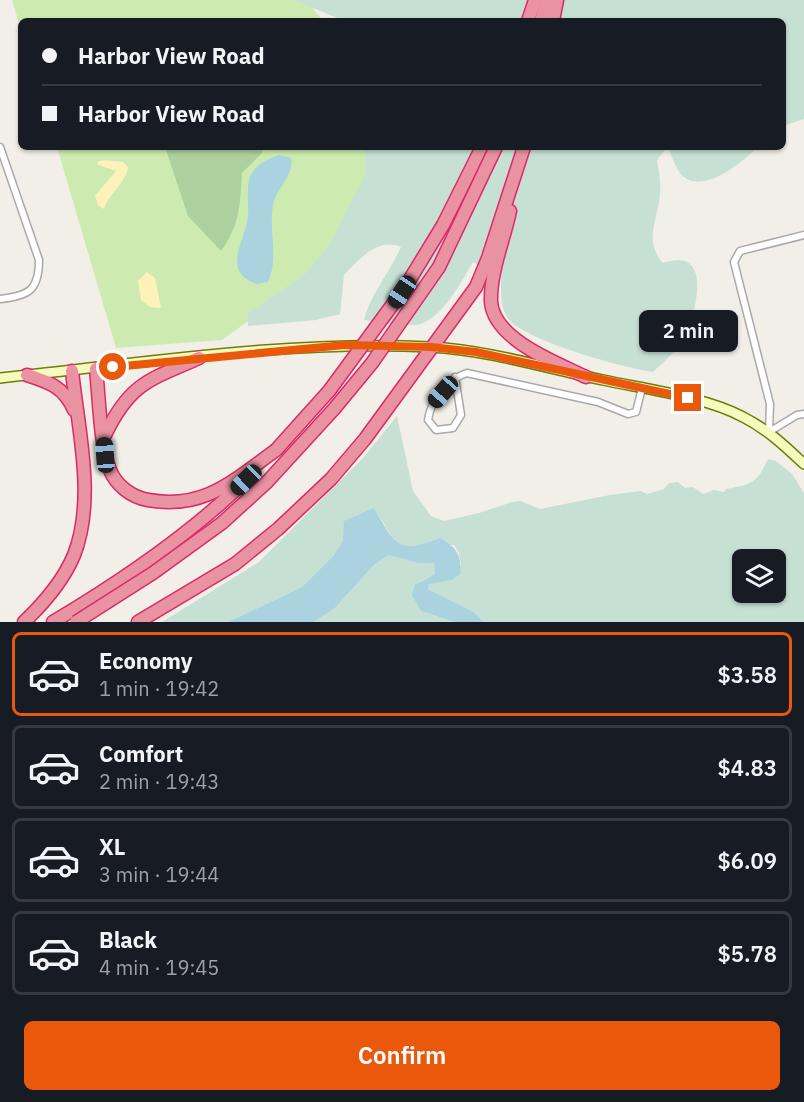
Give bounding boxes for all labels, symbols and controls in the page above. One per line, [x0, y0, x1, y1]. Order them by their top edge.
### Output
text: Harbor View Road [78, 41, 265, 70]
text: Harbor View Road [78, 99, 265, 128]
car [384, 272, 420, 312]
callout: 2 min [638, 311, 738, 353]
text: 2 min [663, 317, 714, 344]
route start [99, 353, 126, 380]
car [424, 373, 462, 411]
route end [674, 384, 701, 411]
car [95, 436, 115, 474]
car [227, 461, 265, 499]
map controls [732, 549, 786, 603]
button: layers [732, 549, 786, 603]
text: Economy [99, 646, 193, 675]
icon: car [27, 647, 81, 701]
text: $3.58 [718, 660, 777, 689]
text: 1 min · 19:42 [99, 675, 219, 702]
text: Comfort [99, 739, 183, 768]
icon: car [27, 740, 81, 794]
text: $4.83 [718, 753, 777, 782]
text: 2 min · 19:43 [99, 768, 219, 795]
text: XL [99, 832, 125, 861]
icon: car [27, 833, 81, 887]
text: $6.09 [718, 846, 777, 875]
text: 3 min · 19:44 [99, 861, 219, 888]
text: Black [99, 925, 157, 954]
icon: car [27, 926, 81, 980]
text: $5.78 [718, 939, 777, 968]
text: 4 min · 19:45 [99, 954, 219, 981]
button: Confirm [24, 1021, 780, 1090]

